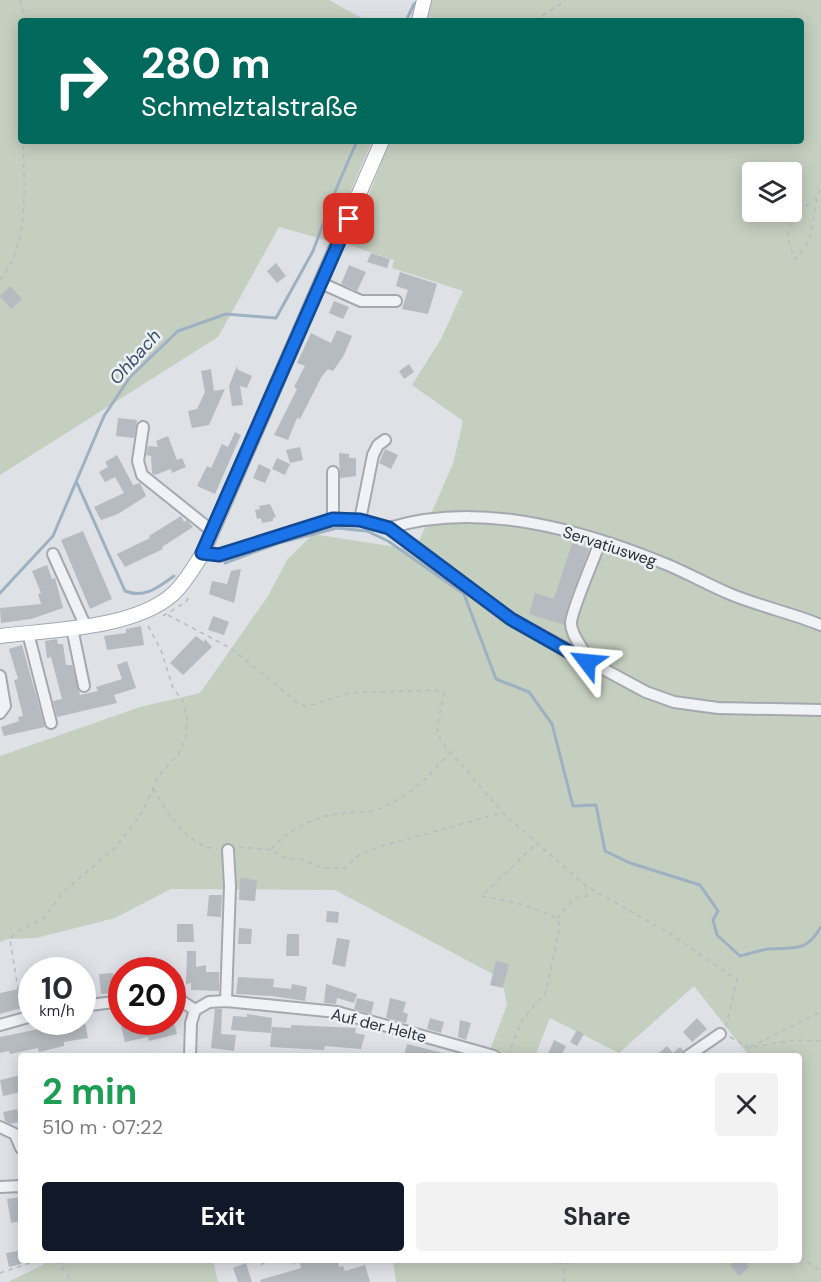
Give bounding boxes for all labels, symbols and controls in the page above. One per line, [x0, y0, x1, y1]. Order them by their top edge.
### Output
text: 280 m [141, 36, 271, 91]
icon: right [42, 42, 120, 120]
text: Schmelztalstraße [141, 89, 358, 124]
map controls [742, 162, 802, 222]
button: layers [742, 162, 802, 222]
pin [323, 193, 374, 244]
icon: arrive [332, 202, 365, 235]
water label: Ohbach [104, 324, 166, 390]
street label: Servatiusweg [560, 521, 660, 572]
position arrow [555, 630, 619, 694]
speed limit sign: 20 [108, 957, 186, 1035]
text: 10 [41, 969, 73, 1008]
text: km/h [39, 1001, 75, 1021]
street label: Auf der Helte [329, 1004, 429, 1047]
text: 2 min [42, 1068, 137, 1115]
button: close [715, 1073, 778, 1136]
text: 510 m · 07:22 [42, 1114, 163, 1140]
button: Exit [42, 1182, 404, 1251]
button: Share [416, 1182, 778, 1251]

